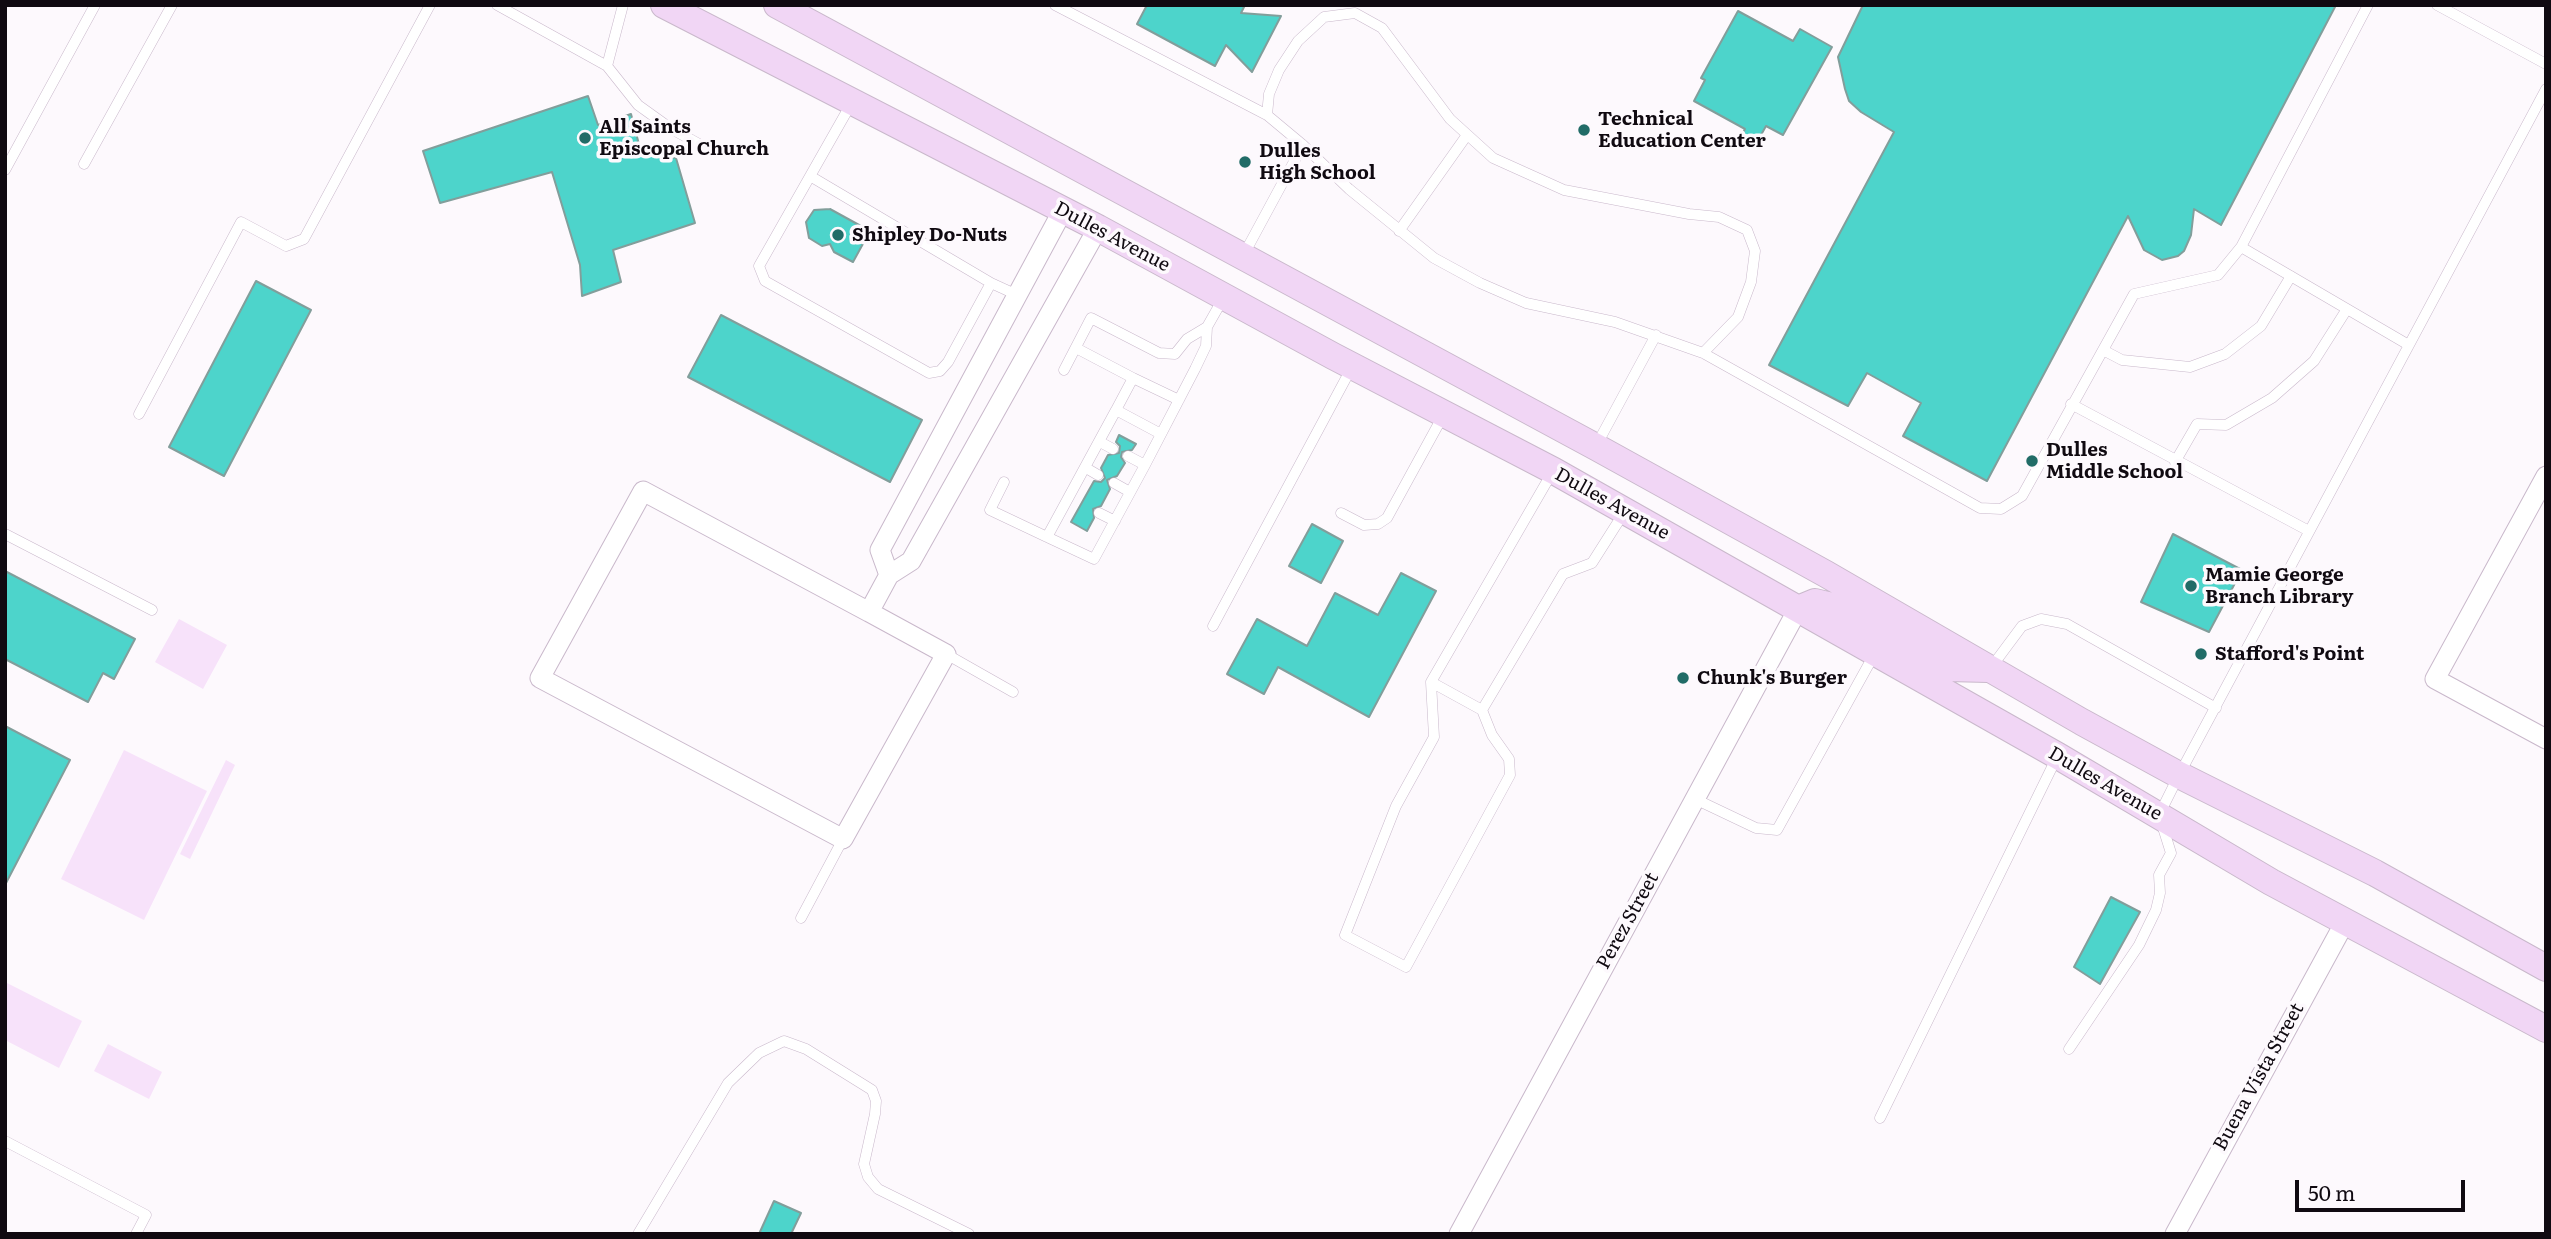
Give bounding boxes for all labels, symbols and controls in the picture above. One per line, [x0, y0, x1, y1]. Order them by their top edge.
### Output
place label: Technical Education Center [1598, 108, 1766, 152]
place label: All Saints Episcopal Church [599, 116, 769, 160]
marker: Technical Education Center [1576, 122, 1592, 138]
marker: All Saints Episcopal Church [577, 130, 593, 146]
place label: Dulles High School [1259, 140, 1376, 184]
marker: Dulles High School [1237, 154, 1253, 170]
street label: Dulles Avenue [1050, 197, 1174, 277]
place label: Shipley Do-Nuts [852, 224, 1007, 246]
marker: Shipley Do-Nuts [830, 227, 846, 243]
place label: Dulles Middle School [2046, 439, 2183, 483]
marker: Dulles Middle School [2024, 453, 2040, 469]
street label: Dulles Avenue [1551, 463, 1673, 545]
place label: Mamie George Branch Library [2205, 564, 2353, 608]
marker: Mamie George Branch Library [2183, 578, 2199, 594]
place label: Stafford's Point [2215, 643, 2364, 665]
marker: Stafford's Point [2193, 646, 2209, 662]
place label: Chunk's Burger [1697, 667, 1847, 689]
marker: Chunk's Burger [1675, 670, 1691, 686]
street label: Dulles Avenue [2044, 742, 2166, 826]
street label: Perez Street [1592, 869, 1664, 973]
street label: Buena Vista Street [2209, 999, 2309, 1155]
scale bar [2299, 1166, 2469, 1210]
text: 50 m [2308, 1176, 2355, 1207]

